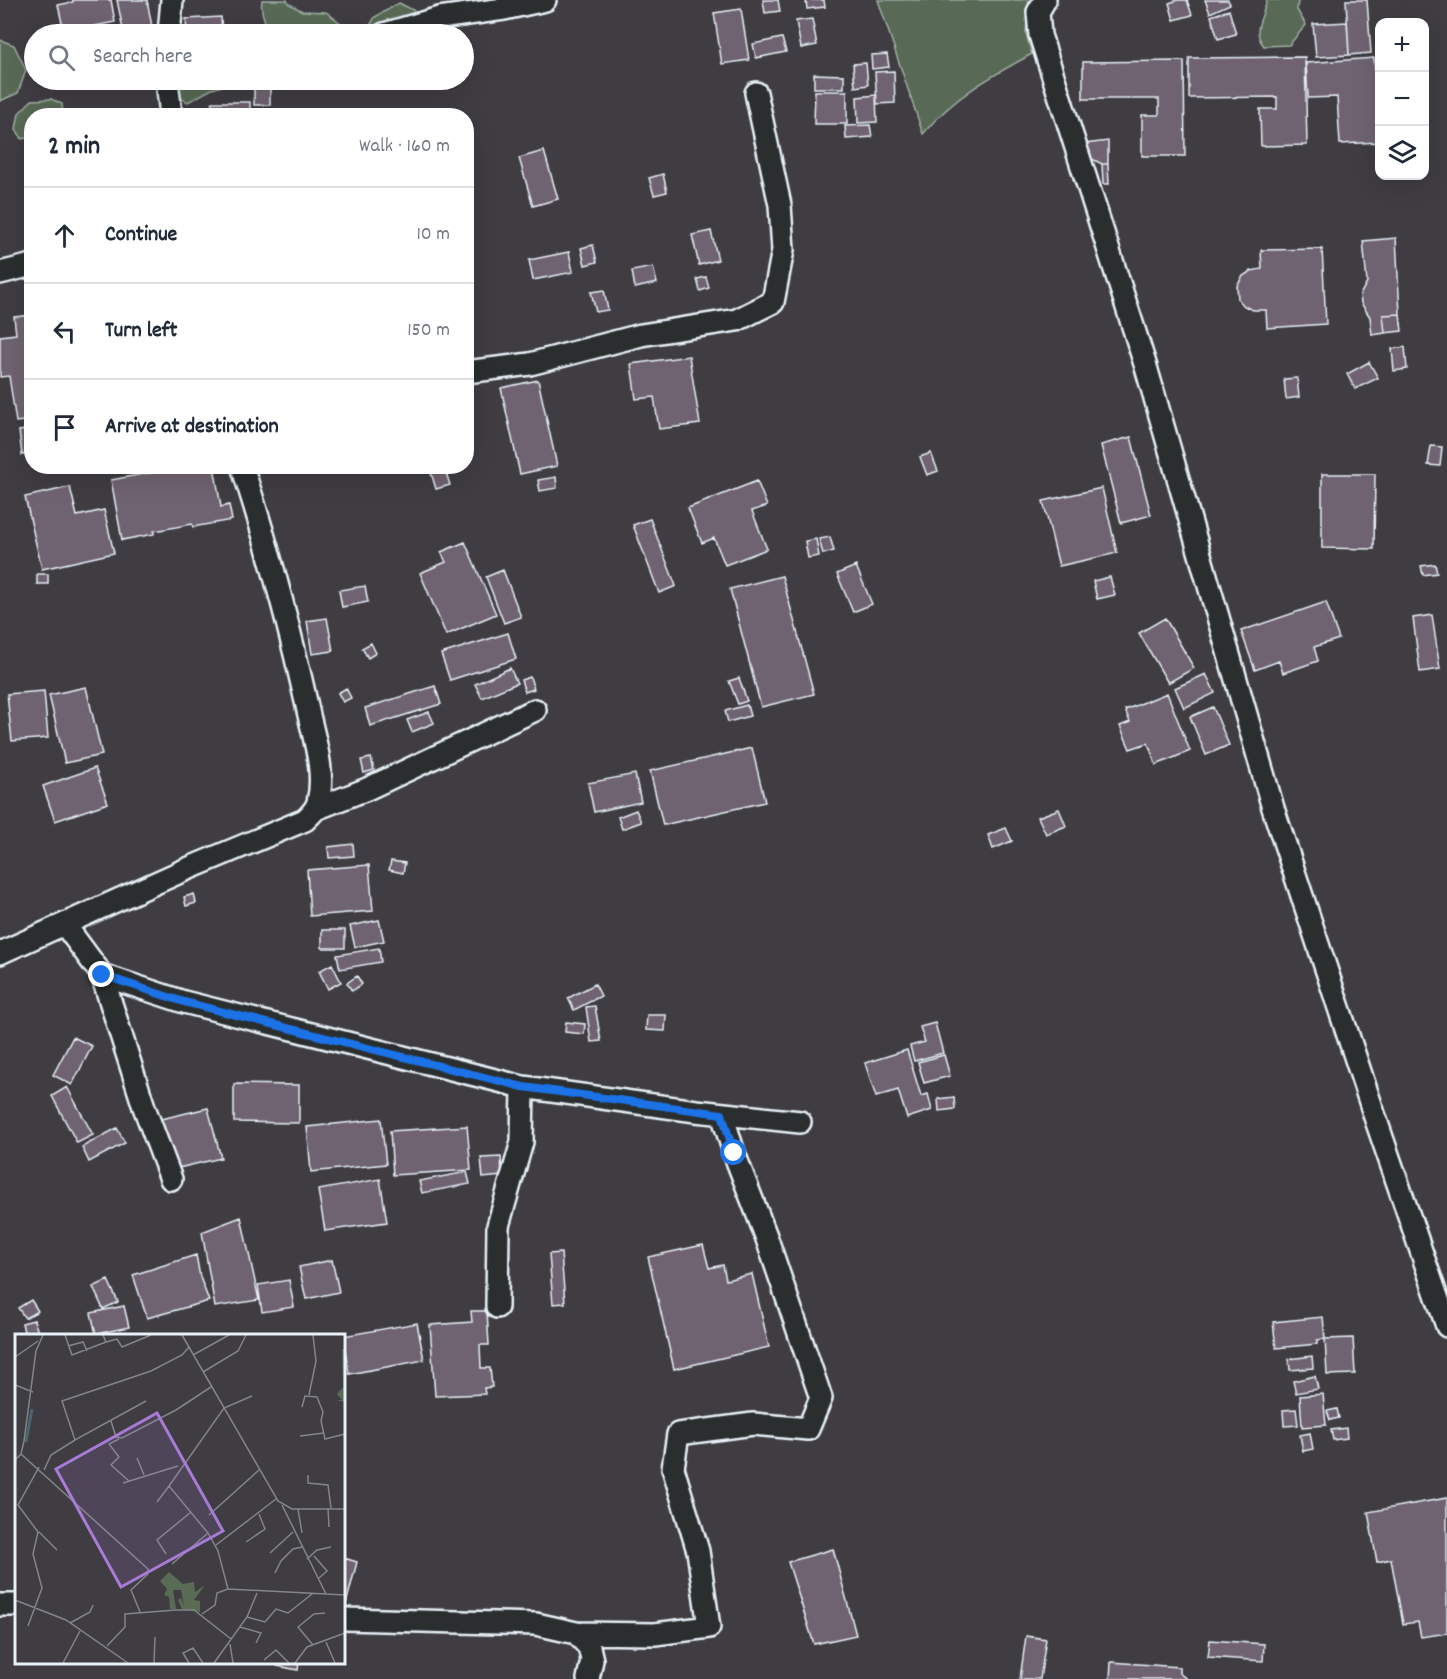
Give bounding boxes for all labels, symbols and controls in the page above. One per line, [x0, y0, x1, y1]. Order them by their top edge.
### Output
map controls [1375, 18, 1429, 180]
button: + [1375, 18, 1429, 72]
search box [24, 24, 474, 90]
icon: search [45, 41, 78, 74]
text: Search here [93, 42, 192, 73]
button: − [1375, 72, 1429, 126]
button: layers [1375, 126, 1429, 180]
text: 2 min [48, 129, 100, 166]
text: Walk · 160 m [359, 133, 450, 161]
icon: ahead [48, 219, 81, 252]
text: Continue [105, 220, 177, 251]
text: 10 m [416, 221, 450, 249]
icon: left [48, 315, 81, 348]
text: Turn left [105, 316, 177, 347]
text: 150 m [407, 317, 450, 345]
icon: arrive [48, 411, 81, 444]
text: Arrive at destination [105, 412, 279, 443]
route end [88, 961, 114, 987]
route start [720, 1139, 746, 1165]
inset map [15, 1334, 345, 1664]

